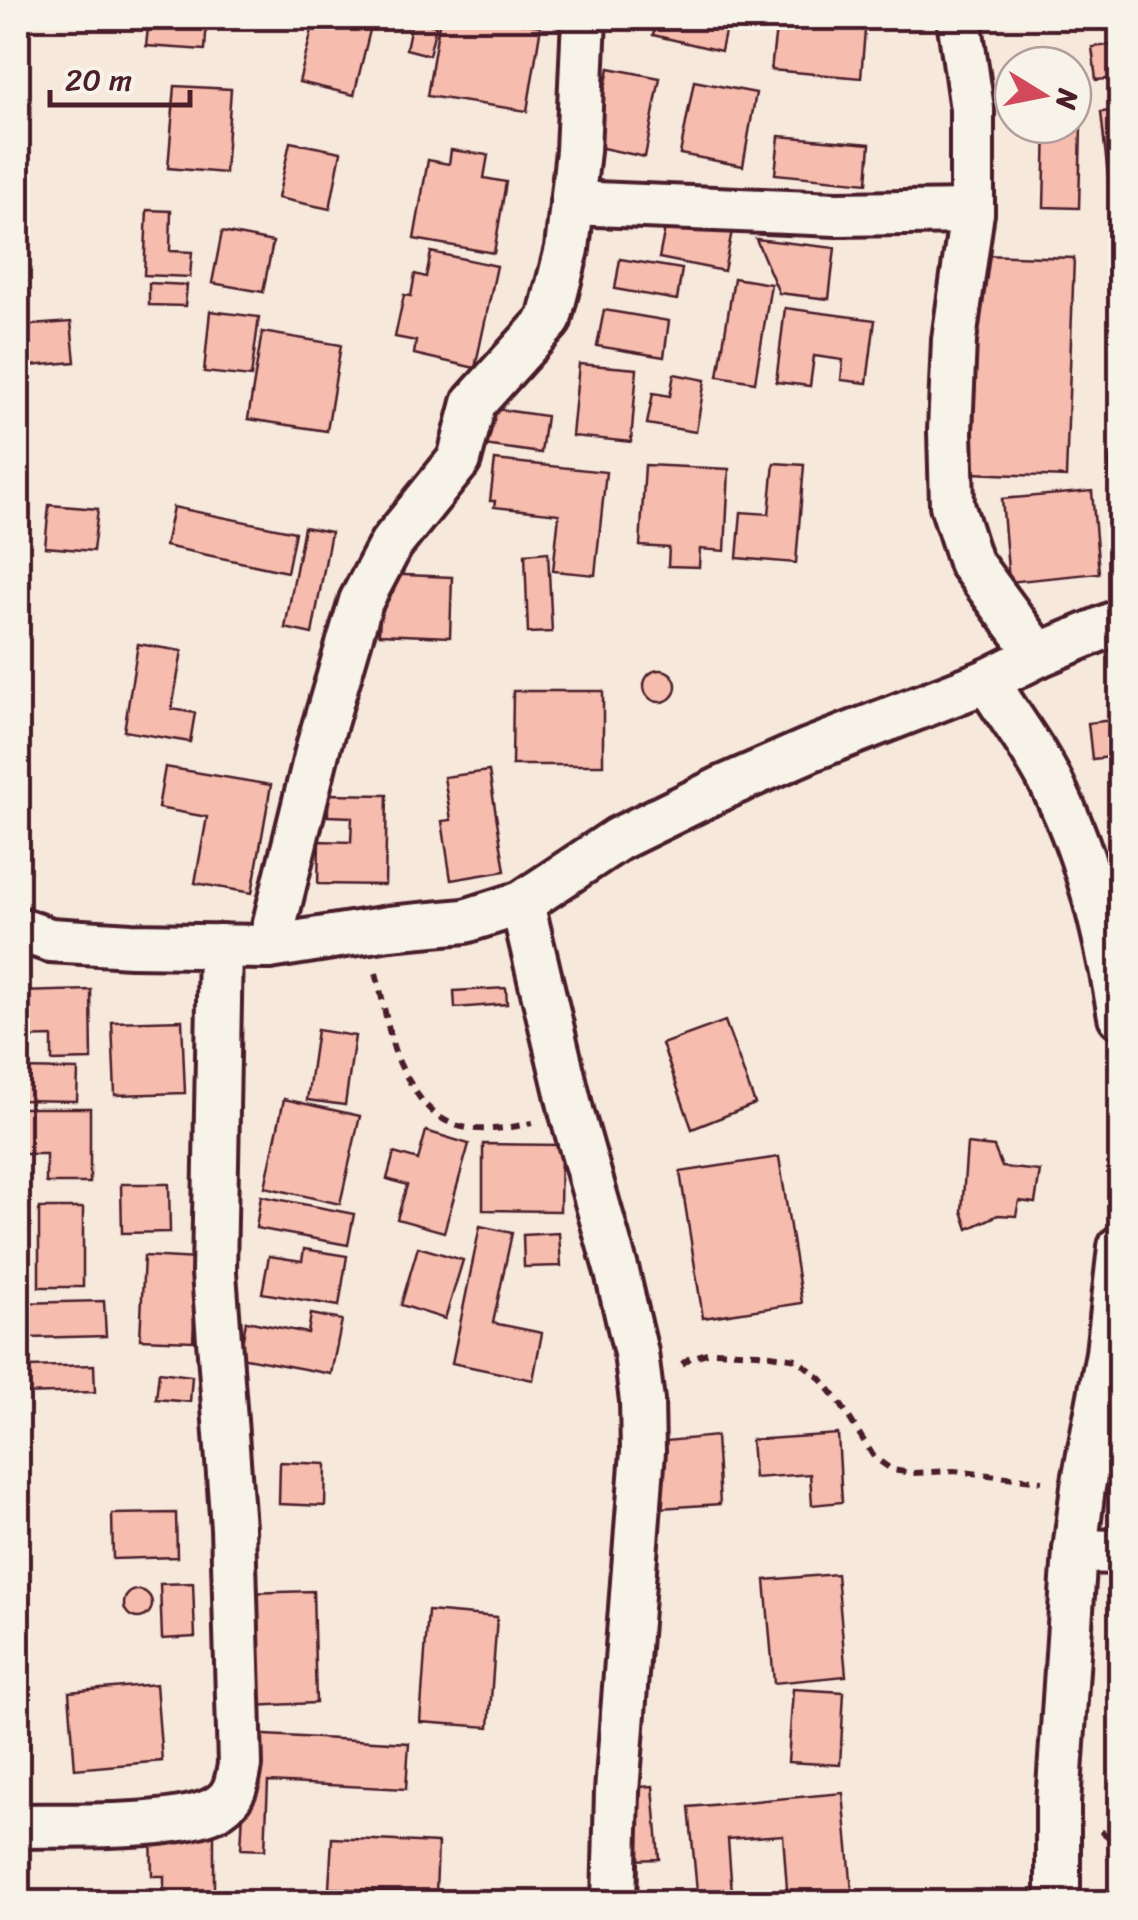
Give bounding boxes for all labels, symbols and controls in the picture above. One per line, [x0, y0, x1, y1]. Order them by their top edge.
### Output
scale bar [50, 45, 190, 107]
north arrow [993, 45, 1093, 145]
text: 20 m [65, 53, 132, 107]
text: N [1041, 84, 1093, 114]

